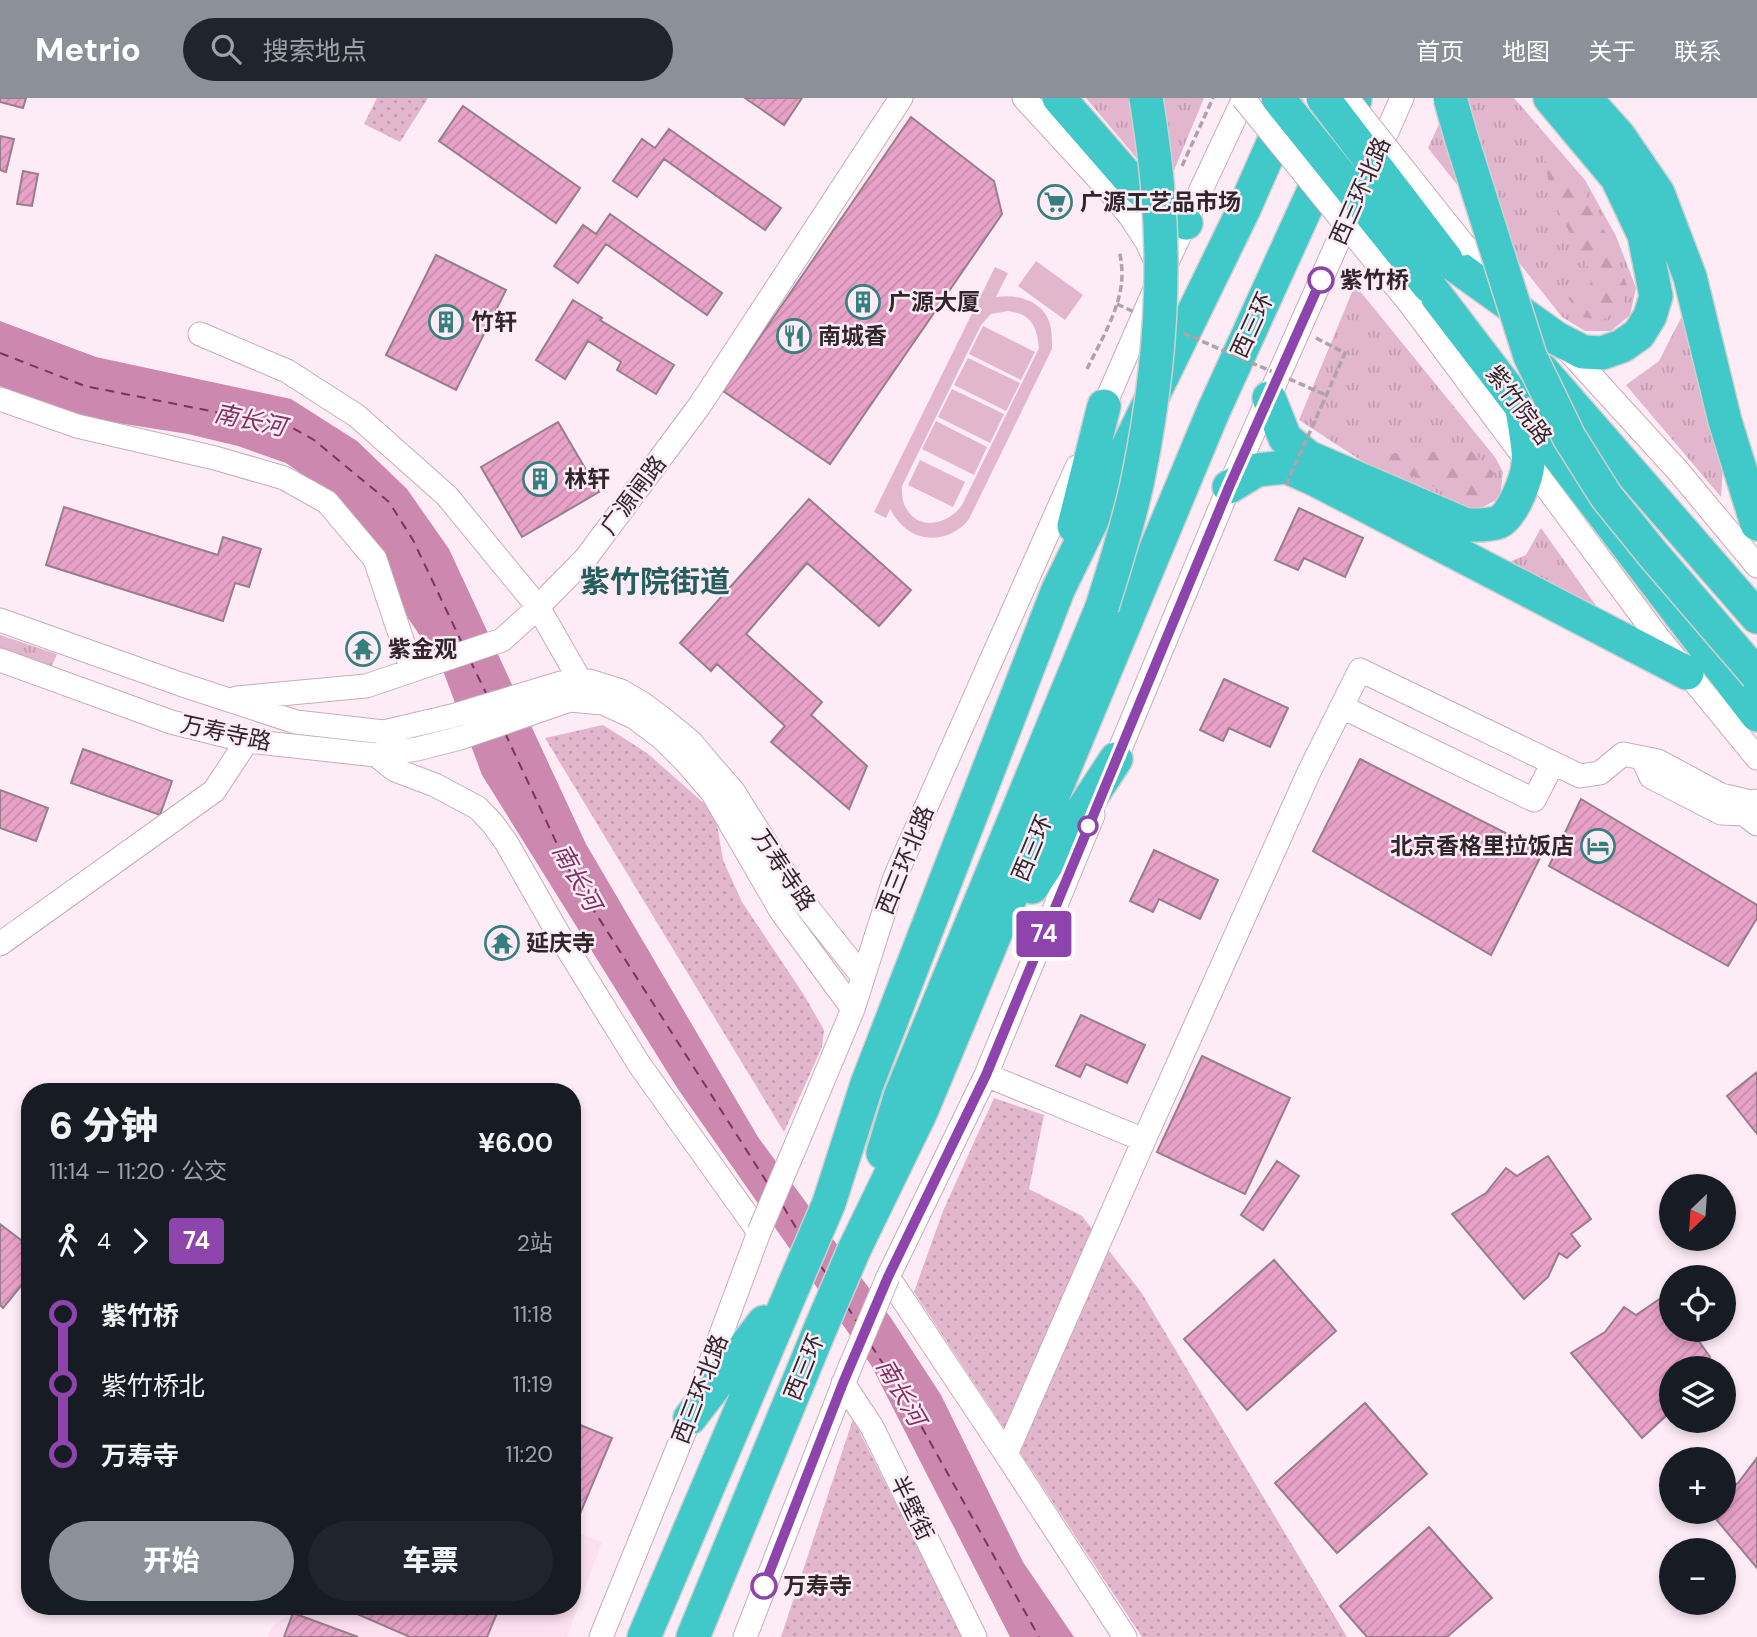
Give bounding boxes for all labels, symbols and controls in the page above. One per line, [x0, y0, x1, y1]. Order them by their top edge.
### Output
search box [183, 18, 673, 81]
text: Metrio [35, 28, 141, 71]
icon: search [207, 30, 245, 68]
text: 搜索地点 [263, 34, 367, 68]
text: 首页 [1416, 36, 1464, 67]
text: 地图 [1502, 36, 1550, 67]
text: 关于 [1588, 36, 1636, 67]
text: 联系 [1674, 36, 1722, 67]
street label: 西三环北路 [1323, 132, 1397, 250]
supermarket icon: 广源工艺品市场 [1036, 183, 1074, 221]
place label: 广源工艺品市场 [1080, 187, 1241, 217]
place label: 紫竹桥 [1340, 265, 1409, 295]
marker: 紫竹桥 [1308, 267, 1334, 293]
building icon: 广源大厦 [844, 283, 882, 321]
place label: 广源大厦 [888, 287, 980, 317]
street label: 西三环 [1224, 287, 1280, 363]
building icon: 竹轩 [427, 303, 465, 341]
place label: 竹轩 [471, 307, 517, 337]
restaurant icon: 南城香 [775, 317, 813, 355]
place label: 南城香 [818, 321, 887, 351]
street label: 紫竹院路 [1479, 359, 1559, 451]
water label: 南长河 [212, 397, 292, 443]
street label: 广源闸路 [593, 449, 673, 541]
building icon: 林轩 [521, 460, 559, 498]
place label: 林轩 [564, 464, 610, 494]
district label: 紫竹院街道 [580, 562, 730, 601]
temple icon: 紫金观 [344, 630, 382, 668]
place label: 紫金观 [388, 634, 457, 664]
street label: 万寿寺路 [178, 709, 274, 757]
street label: 西三环北路 [870, 801, 940, 919]
street label: 西三环 [1005, 810, 1059, 886]
unlabelled marker [1078, 816, 1098, 836]
street label: 万寿寺路 [746, 823, 822, 917]
hotel icon: 北京香格里拉饭店 [1579, 827, 1617, 865]
place label: 北京香格里拉饭店 [1390, 831, 1574, 861]
water label: 南长河 [546, 838, 610, 919]
line badge: 74 [1012, 911, 1076, 957]
text: 74 [1030, 918, 1058, 949]
temple icon: 延庆寺 [483, 924, 521, 962]
place label: 延庆寺 [526, 928, 595, 958]
text: 6 分钟 [49, 1101, 158, 1151]
text: ¥6.00 [478, 1126, 553, 1160]
text: 11:14 – 11:20 · 公交 [49, 1156, 227, 1186]
north arrow [1659, 1174, 1736, 1251]
map controls [1659, 1174, 1736, 1615]
icon: walk [49, 1222, 87, 1260]
icon: forward [121, 1222, 159, 1260]
text: 74 [183, 1225, 210, 1256]
text: 4 [97, 1226, 111, 1256]
text: 2站 [517, 1228, 553, 1258]
button: locate [1659, 1265, 1736, 1342]
text: 紫竹桥 [101, 1299, 179, 1333]
text: 11:18 [513, 1299, 553, 1329]
street label: 西三环 [777, 1329, 831, 1405]
street label: 西三环北路 [665, 1330, 735, 1448]
water label: 南长河 [870, 1353, 934, 1434]
button: layers [1659, 1356, 1736, 1433]
text: 紫竹桥北 [101, 1369, 205, 1403]
text: 11:19 [512, 1369, 553, 1399]
text: 万寿寺 [101, 1439, 179, 1473]
text: 11:20 [505, 1439, 553, 1469]
button: + [1659, 1447, 1736, 1524]
street label: 半壁街 [883, 1470, 941, 1546]
button: 开始 [49, 1521, 294, 1601]
button: 车票 [308, 1521, 553, 1601]
button: − [1659, 1538, 1736, 1615]
place label: 万寿寺 [783, 1571, 852, 1601]
marker: 万寿寺 [751, 1573, 777, 1599]

